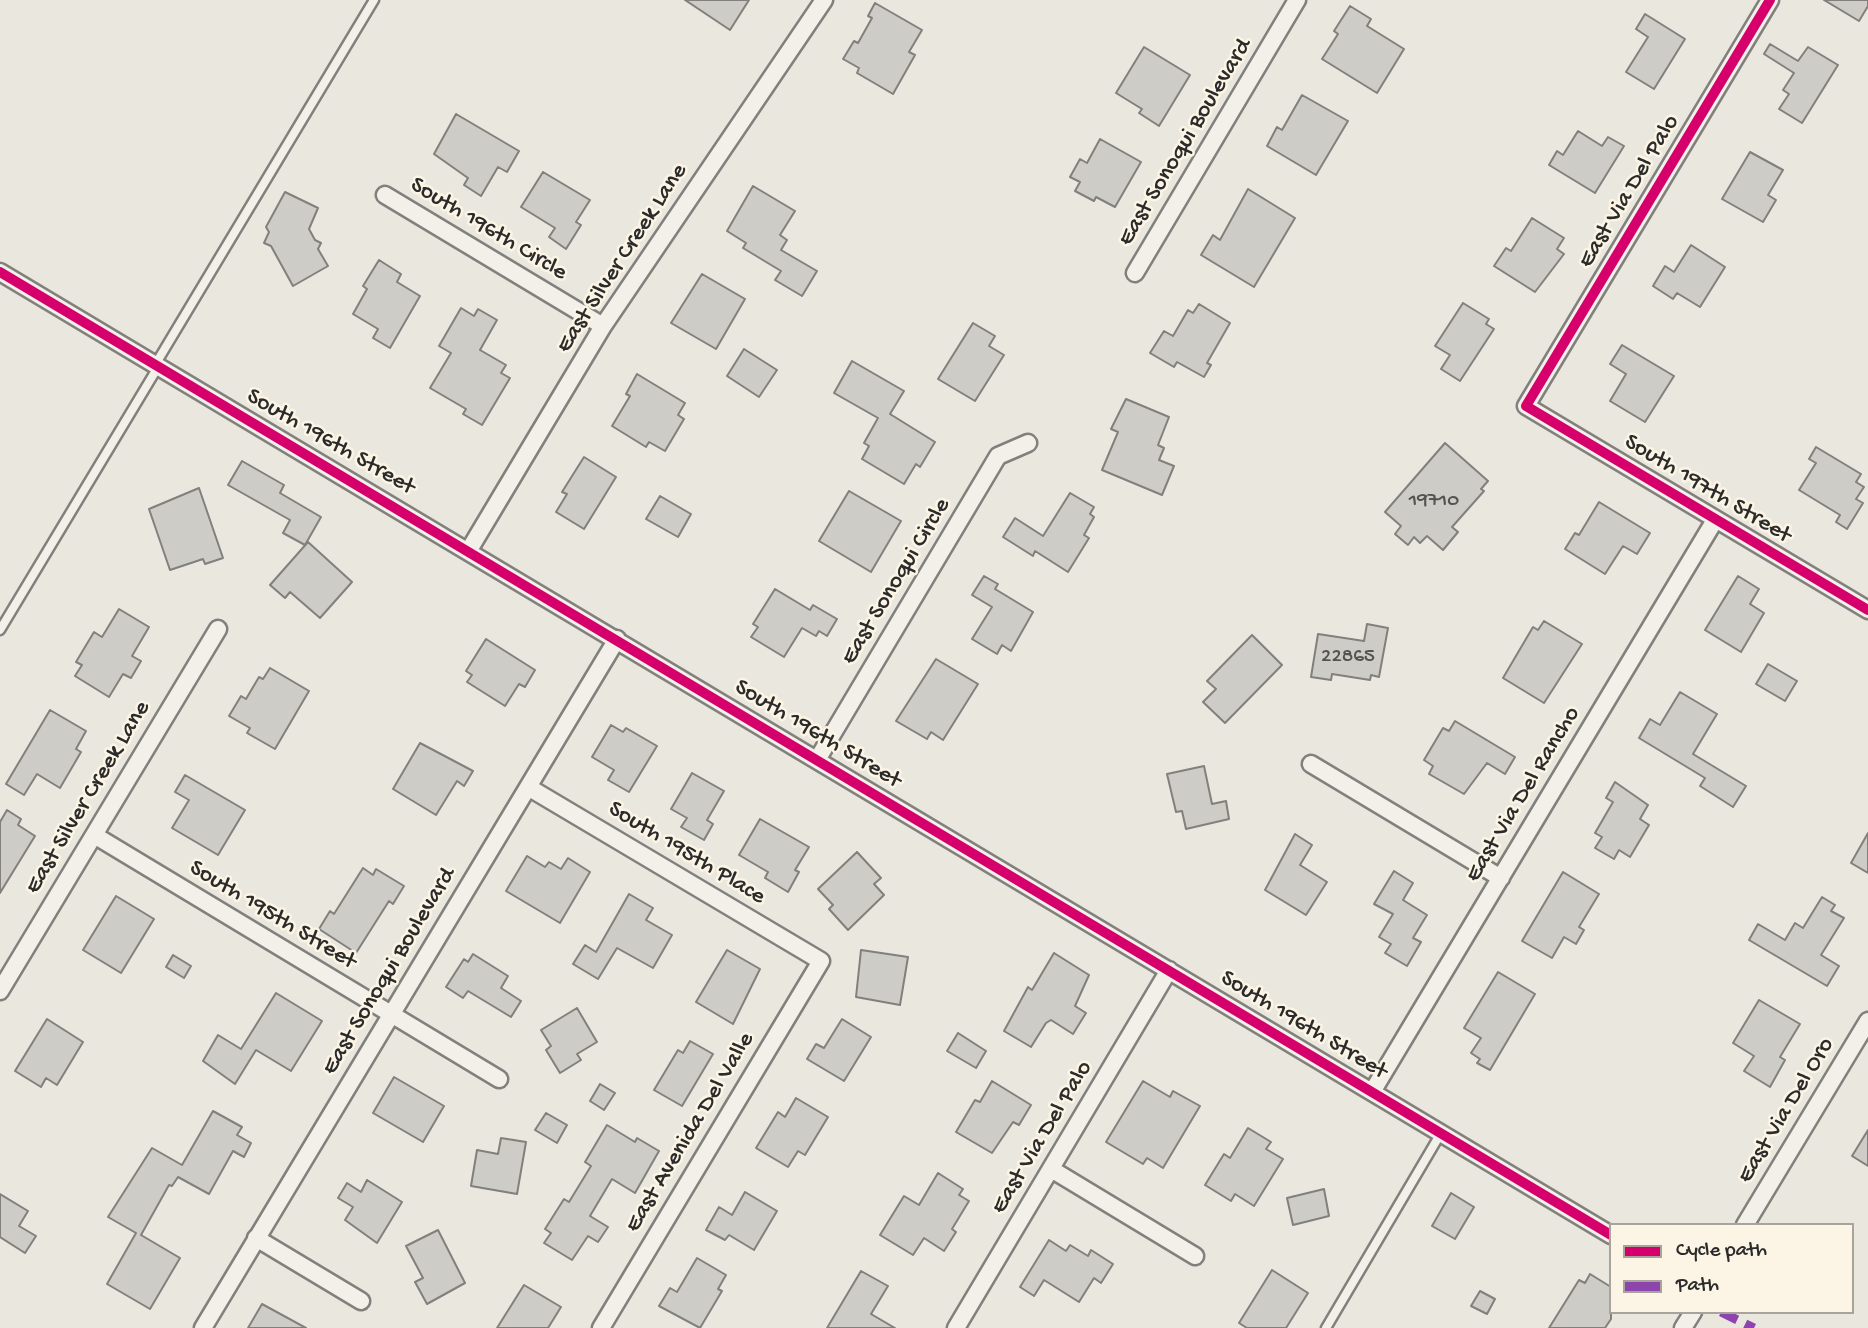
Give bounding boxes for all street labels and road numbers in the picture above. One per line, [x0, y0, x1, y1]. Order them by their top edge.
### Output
street label: East Sonoqui Boulevard [1113, 34, 1259, 252]
street label: East Via Del Palo [1573, 110, 1687, 274]
street label: East Silver Creek Lane [551, 159, 695, 359]
street label: South 196th Circle [404, 172, 572, 288]
street label: South 196th Street [241, 383, 419, 503]
street label: South 197th Street [1618, 429, 1796, 551]
street label: East Sonoqui Circle [836, 494, 958, 670]
street label: South 196th Street [728, 674, 906, 796]
street label: East Silver Creek Lane [20, 696, 158, 900]
street label: East Via Del Rancho [1460, 702, 1588, 888]
street label: South 195th Place [602, 796, 770, 912]
street label: South 195th Street [183, 855, 361, 977]
street label: East Sonoqui Boulevard [317, 863, 463, 1081]
street label: South 196th Street [1214, 965, 1392, 1087]
street label: East Avenida Del Valle [620, 1028, 762, 1238]
street label: East Via Del Oro [1732, 1033, 1842, 1189]
street label: East Via Del Palo [986, 1056, 1100, 1220]

